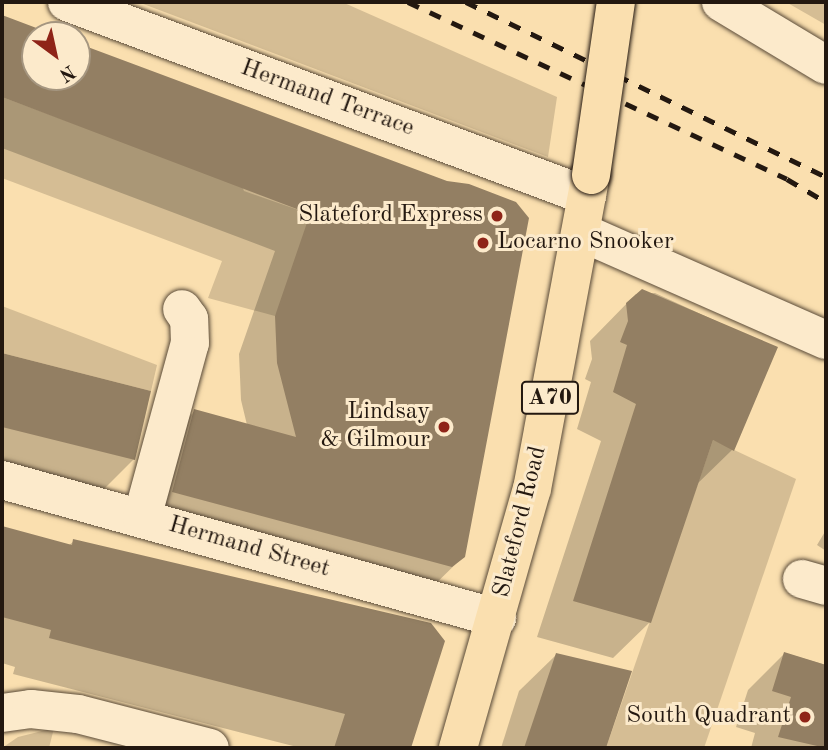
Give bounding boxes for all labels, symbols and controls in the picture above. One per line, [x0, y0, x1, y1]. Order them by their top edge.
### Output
north arrow [21, 21, 91, 91]
street label: Hermand Terrace [236, 54, 418, 144]
text: N [55, 60, 78, 84]
place label: Slateford Express [298, 202, 483, 230]
marker: Slateford Express [489, 208, 505, 224]
place label: Locarno Snooker [497, 229, 674, 257]
marker: Locarno Snooker [475, 235, 491, 251]
road number: A70 [520, 378, 580, 418]
place label: Lindsay & Gilmour [321, 399, 430, 455]
marker: Lindsay & Gilmour [436, 419, 452, 435]
street label: Slateford Road [488, 443, 554, 601]
street label: Hermand Street [165, 511, 333, 585]
place label: South Quadrant [626, 703, 791, 731]
marker: South Quadrant [797, 709, 813, 725]

